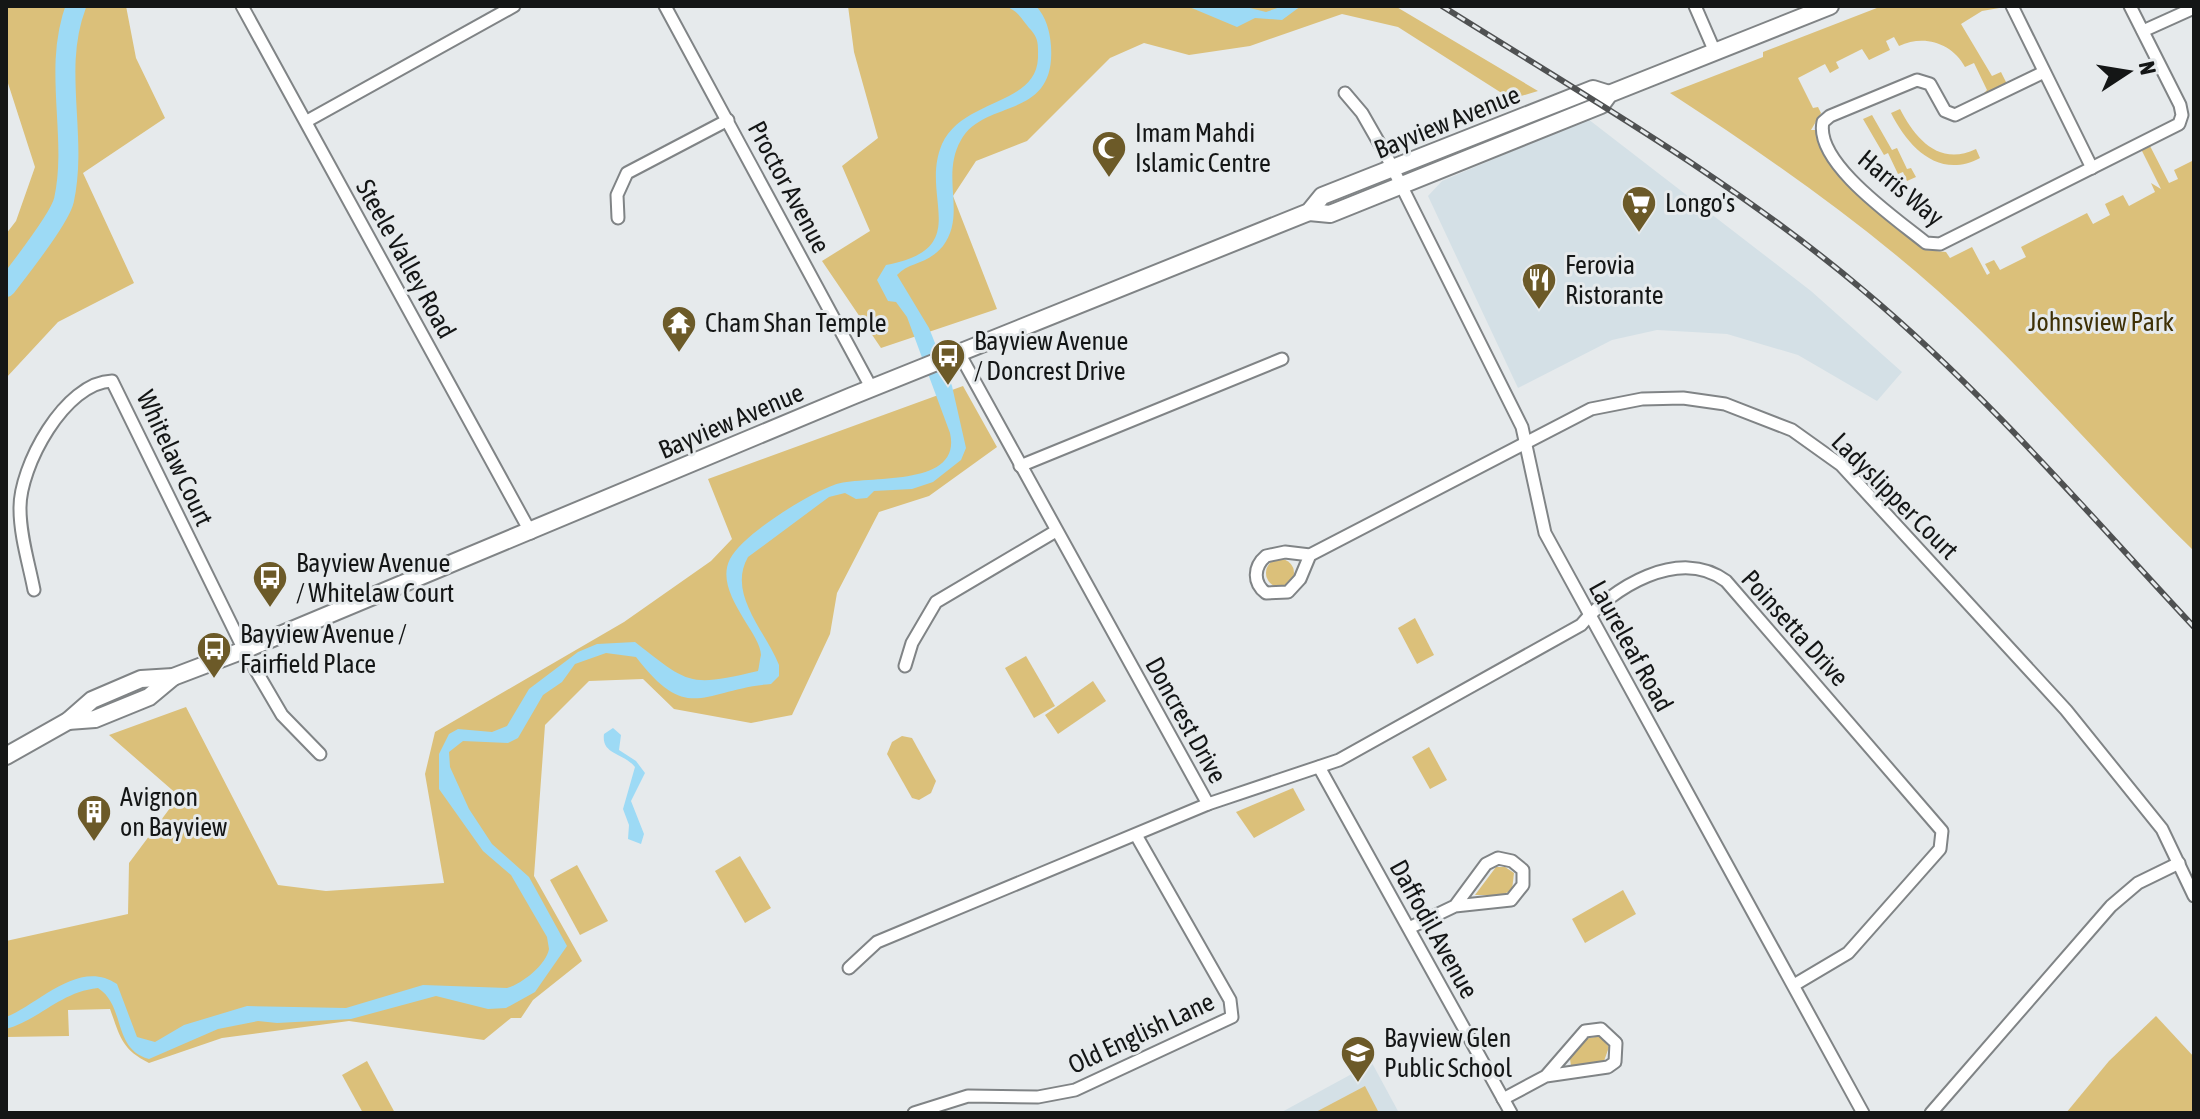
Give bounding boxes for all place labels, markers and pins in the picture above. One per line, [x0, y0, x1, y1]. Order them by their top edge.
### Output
place label: Imam Mahdi Islamic Centre [1135, 118, 1271, 178]
mosque icon: Imam Mahdi Islamic Centre [1090, 129, 1128, 179]
supermarket icon: Longo's [1620, 184, 1658, 234]
place label: Longo's [1665, 188, 1735, 218]
place label: Ferovia Ristorante [1565, 250, 1664, 310]
restaurant icon: Ferovia Ristorante [1520, 261, 1558, 311]
temple icon: Cham Shan Temple [660, 304, 698, 354]
place label: Cham Shan Temple [705, 308, 887, 338]
place label: Bayview Avenue / Doncrest Drive [974, 326, 1128, 386]
bus stop icon: Bayview Avenue / Doncrest Drive [929, 337, 967, 387]
place label: Bayview Avenue / Whitelaw Court [296, 548, 454, 608]
bus stop icon: Bayview Avenue / Whitelaw Court [251, 559, 289, 609]
place label: Bayview Avenue / Fairfield Place [240, 619, 407, 679]
bus stop icon: Bayview Avenue / Fairfield Place [195, 630, 233, 680]
place label: Avignon on Bayview [120, 782, 228, 842]
building icon: Avignon on Bayview [75, 793, 113, 843]
place label: Bayview Glen Public School [1384, 1023, 1512, 1083]
school or university icon: Bayview Glen Public School [1339, 1034, 1377, 1084]

